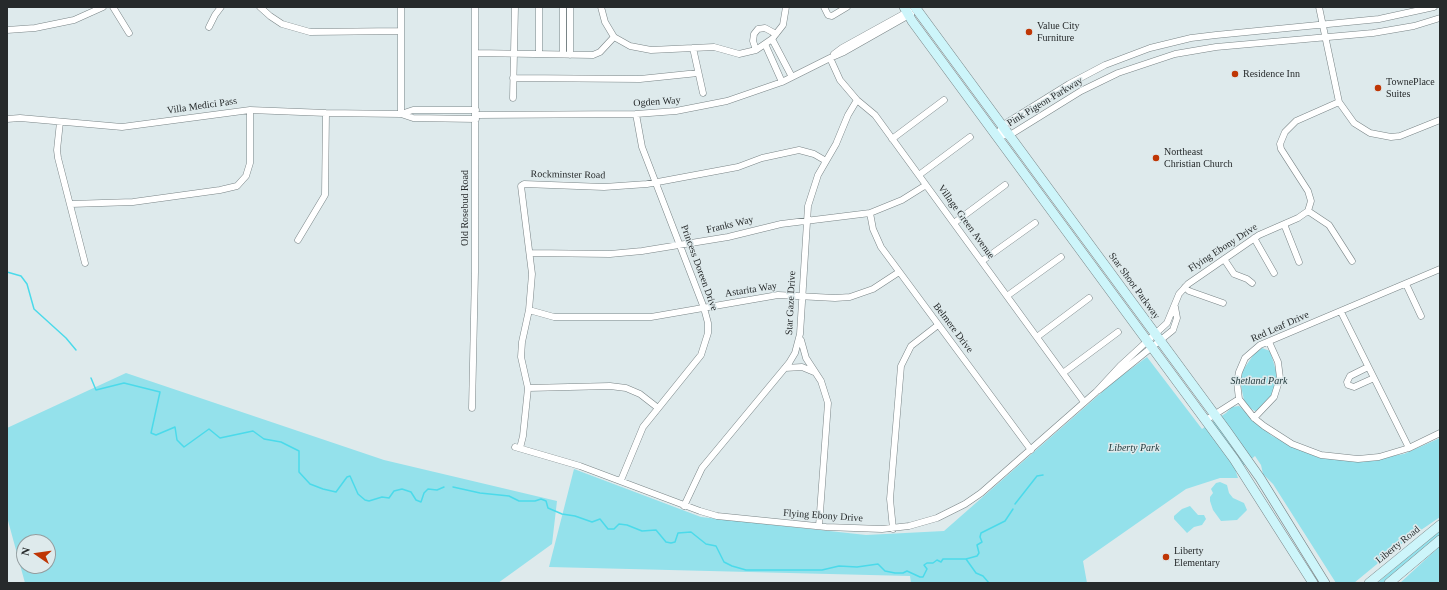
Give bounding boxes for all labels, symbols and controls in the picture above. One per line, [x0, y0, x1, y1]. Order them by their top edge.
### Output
place label: Value City Furniture [1037, 20, 1079, 44]
marker: Value City Furniture [1024, 27, 1034, 37]
place label: Residence Inn [1243, 68, 1300, 80]
marker: Residence Inn [1230, 69, 1240, 79]
street label: Pink Pigeon Parkway [1005, 75, 1085, 129]
place label: TownePlace Suites [1386, 76, 1435, 100]
marker: TownePlace Suites [1373, 83, 1383, 93]
street label: Ogden Way [633, 94, 681, 110]
street label: Villa Medici Pass [166, 95, 238, 117]
place label: Northeast Christian Church [1164, 146, 1233, 170]
marker: Northeast Christian Church [1151, 153, 1161, 163]
street label: Rockminster Road [531, 168, 605, 182]
street label: Old Rosebud Road [459, 170, 471, 246]
street label: Village Green Avenue [935, 183, 997, 261]
street label: Franks Way [705, 214, 755, 236]
street label: Flying Ebony Drive [1186, 221, 1260, 275]
street label: Princess Doreen Drive [678, 223, 720, 313]
street label: Star Shoot Parkway [1106, 250, 1162, 322]
street label: Star Gaze Drive [783, 271, 799, 335]
street label: Astarita Way [724, 280, 778, 300]
street label: Belmere Drive [930, 301, 976, 355]
street label: Red Leaf Drive [1249, 309, 1311, 345]
park label: Shetland Park [1231, 375, 1287, 387]
park label: Liberty Park [1109, 442, 1159, 454]
street label: Flying Ebony Drive [783, 507, 863, 525]
street label: Liberty Road [1374, 524, 1422, 566]
north arrow [16, 534, 56, 574]
place label: Liberty Elementary [1174, 545, 1220, 568]
text: N [19, 546, 32, 557]
marker: Liberty Elementary [1161, 552, 1171, 562]

